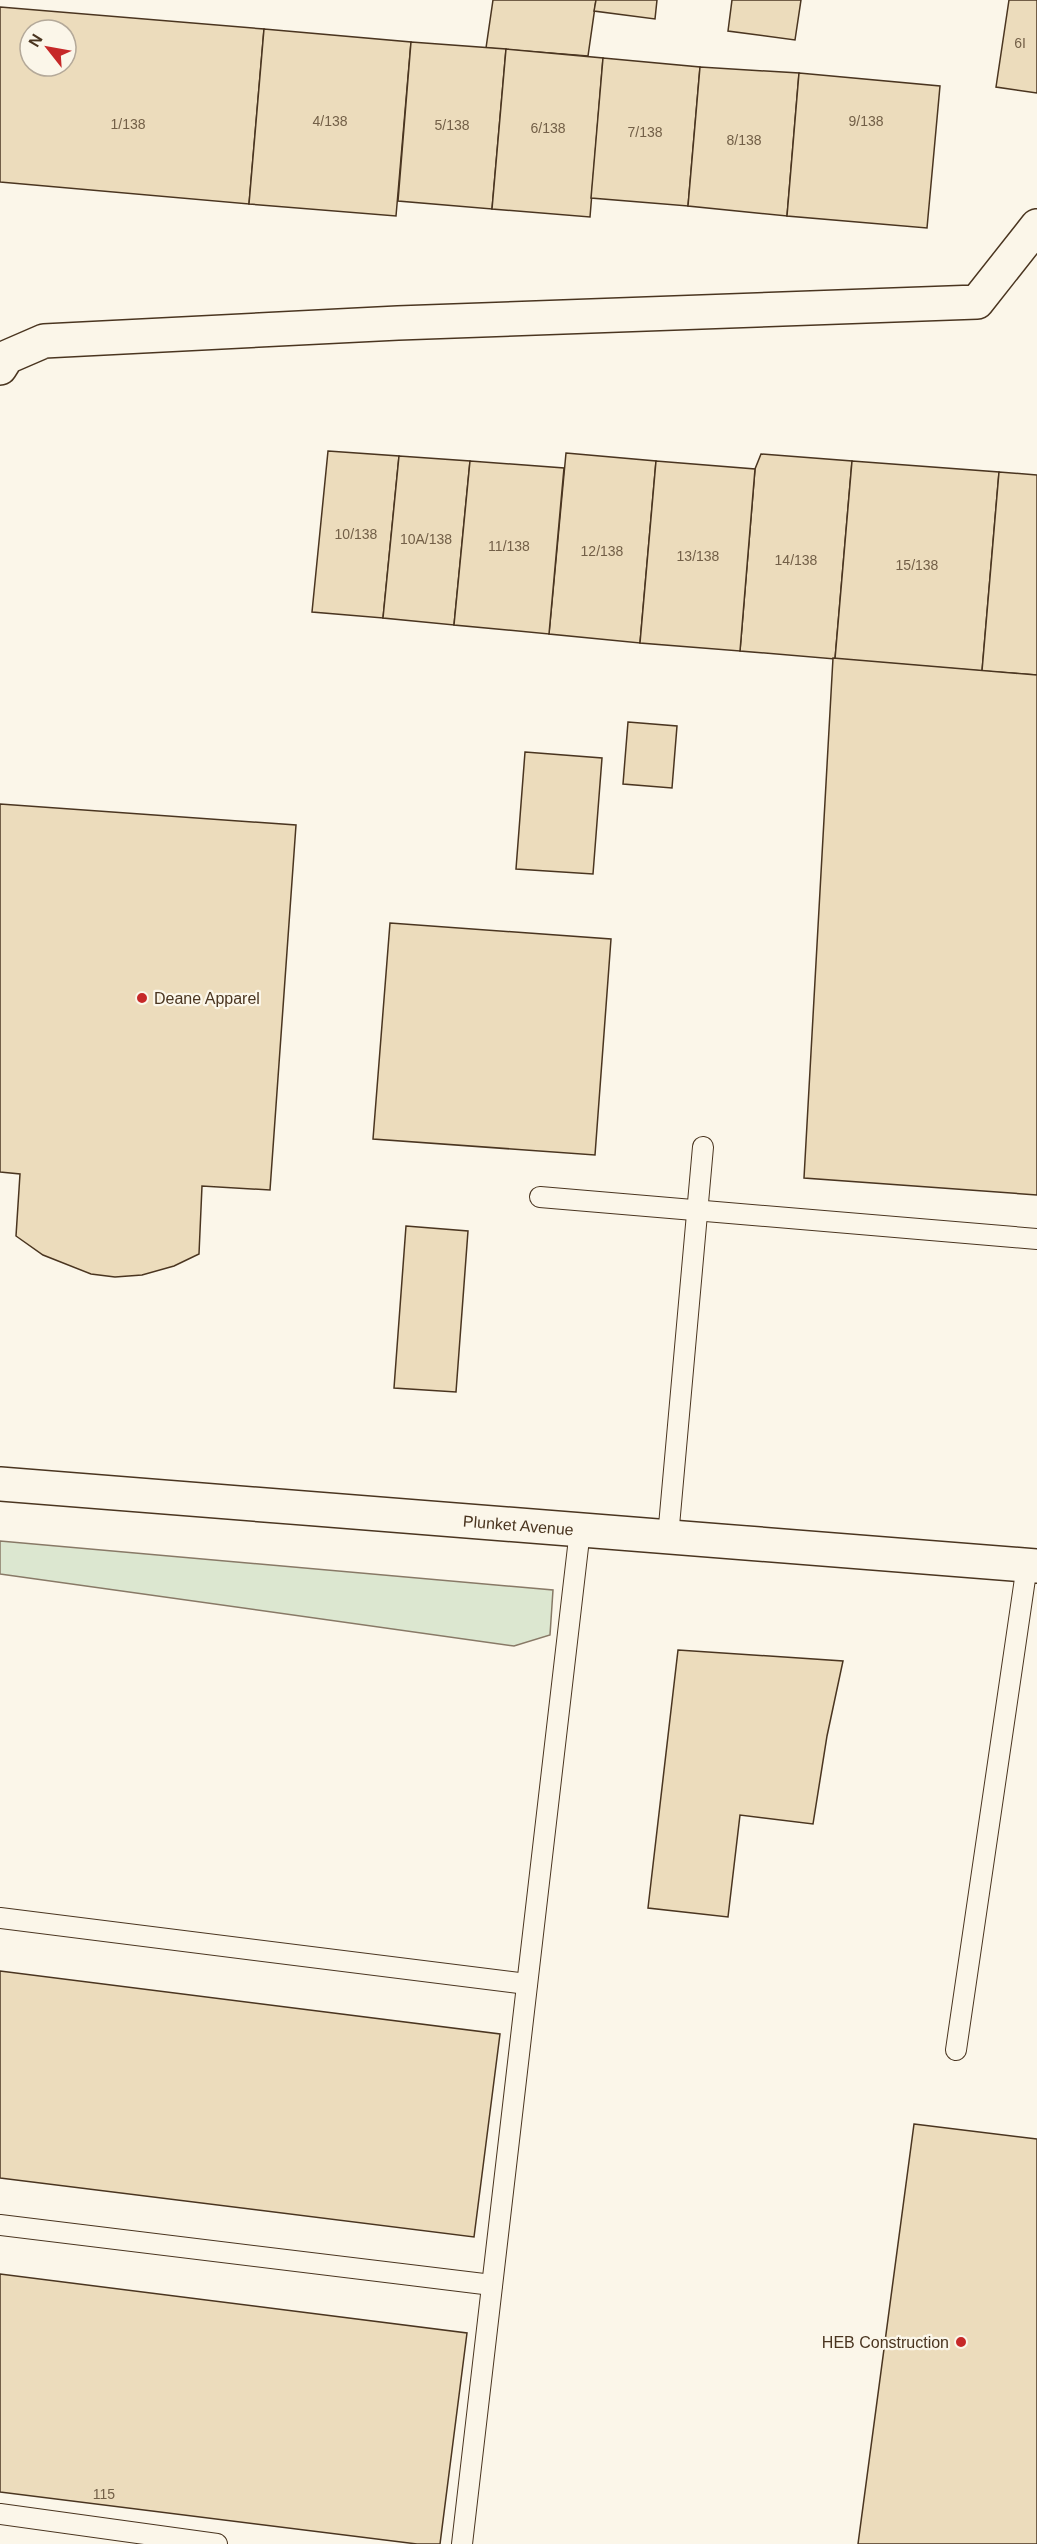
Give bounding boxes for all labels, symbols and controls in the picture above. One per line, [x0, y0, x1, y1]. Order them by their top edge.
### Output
north arrow [18, 18, 78, 78]
text: N [25, 31, 46, 50]
house number: 6I [1014, 35, 1026, 51]
house number: 4/138 [312, 113, 348, 129]
house number: 9/138 [848, 113, 884, 129]
house number: 1/138 [110, 116, 146, 132]
house number: 5/138 [434, 117, 470, 133]
house number: 6/138 [530, 120, 566, 136]
house number: 7/138 [627, 124, 663, 140]
house number: 8/138 [726, 132, 762, 148]
house number: 10/138 [335, 526, 378, 542]
house number: 10A/138 [400, 531, 452, 547]
house number: 11/138 [488, 538, 530, 554]
house number: 12/138 [581, 543, 624, 559]
house number: 13/138 [677, 548, 720, 564]
house number: 14/138 [775, 552, 818, 568]
house number: 15/138 [896, 557, 939, 573]
place label: Deane Apparel [154, 990, 260, 1007]
marker: Deane Apparel [135, 991, 149, 1005]
street label: Plunket Avenue [462, 1513, 574, 1538]
place label: HEB Construction [822, 2334, 949, 2351]
marker: HEB Construction [954, 2335, 968, 2349]
house number: 115 [93, 2486, 115, 2502]

